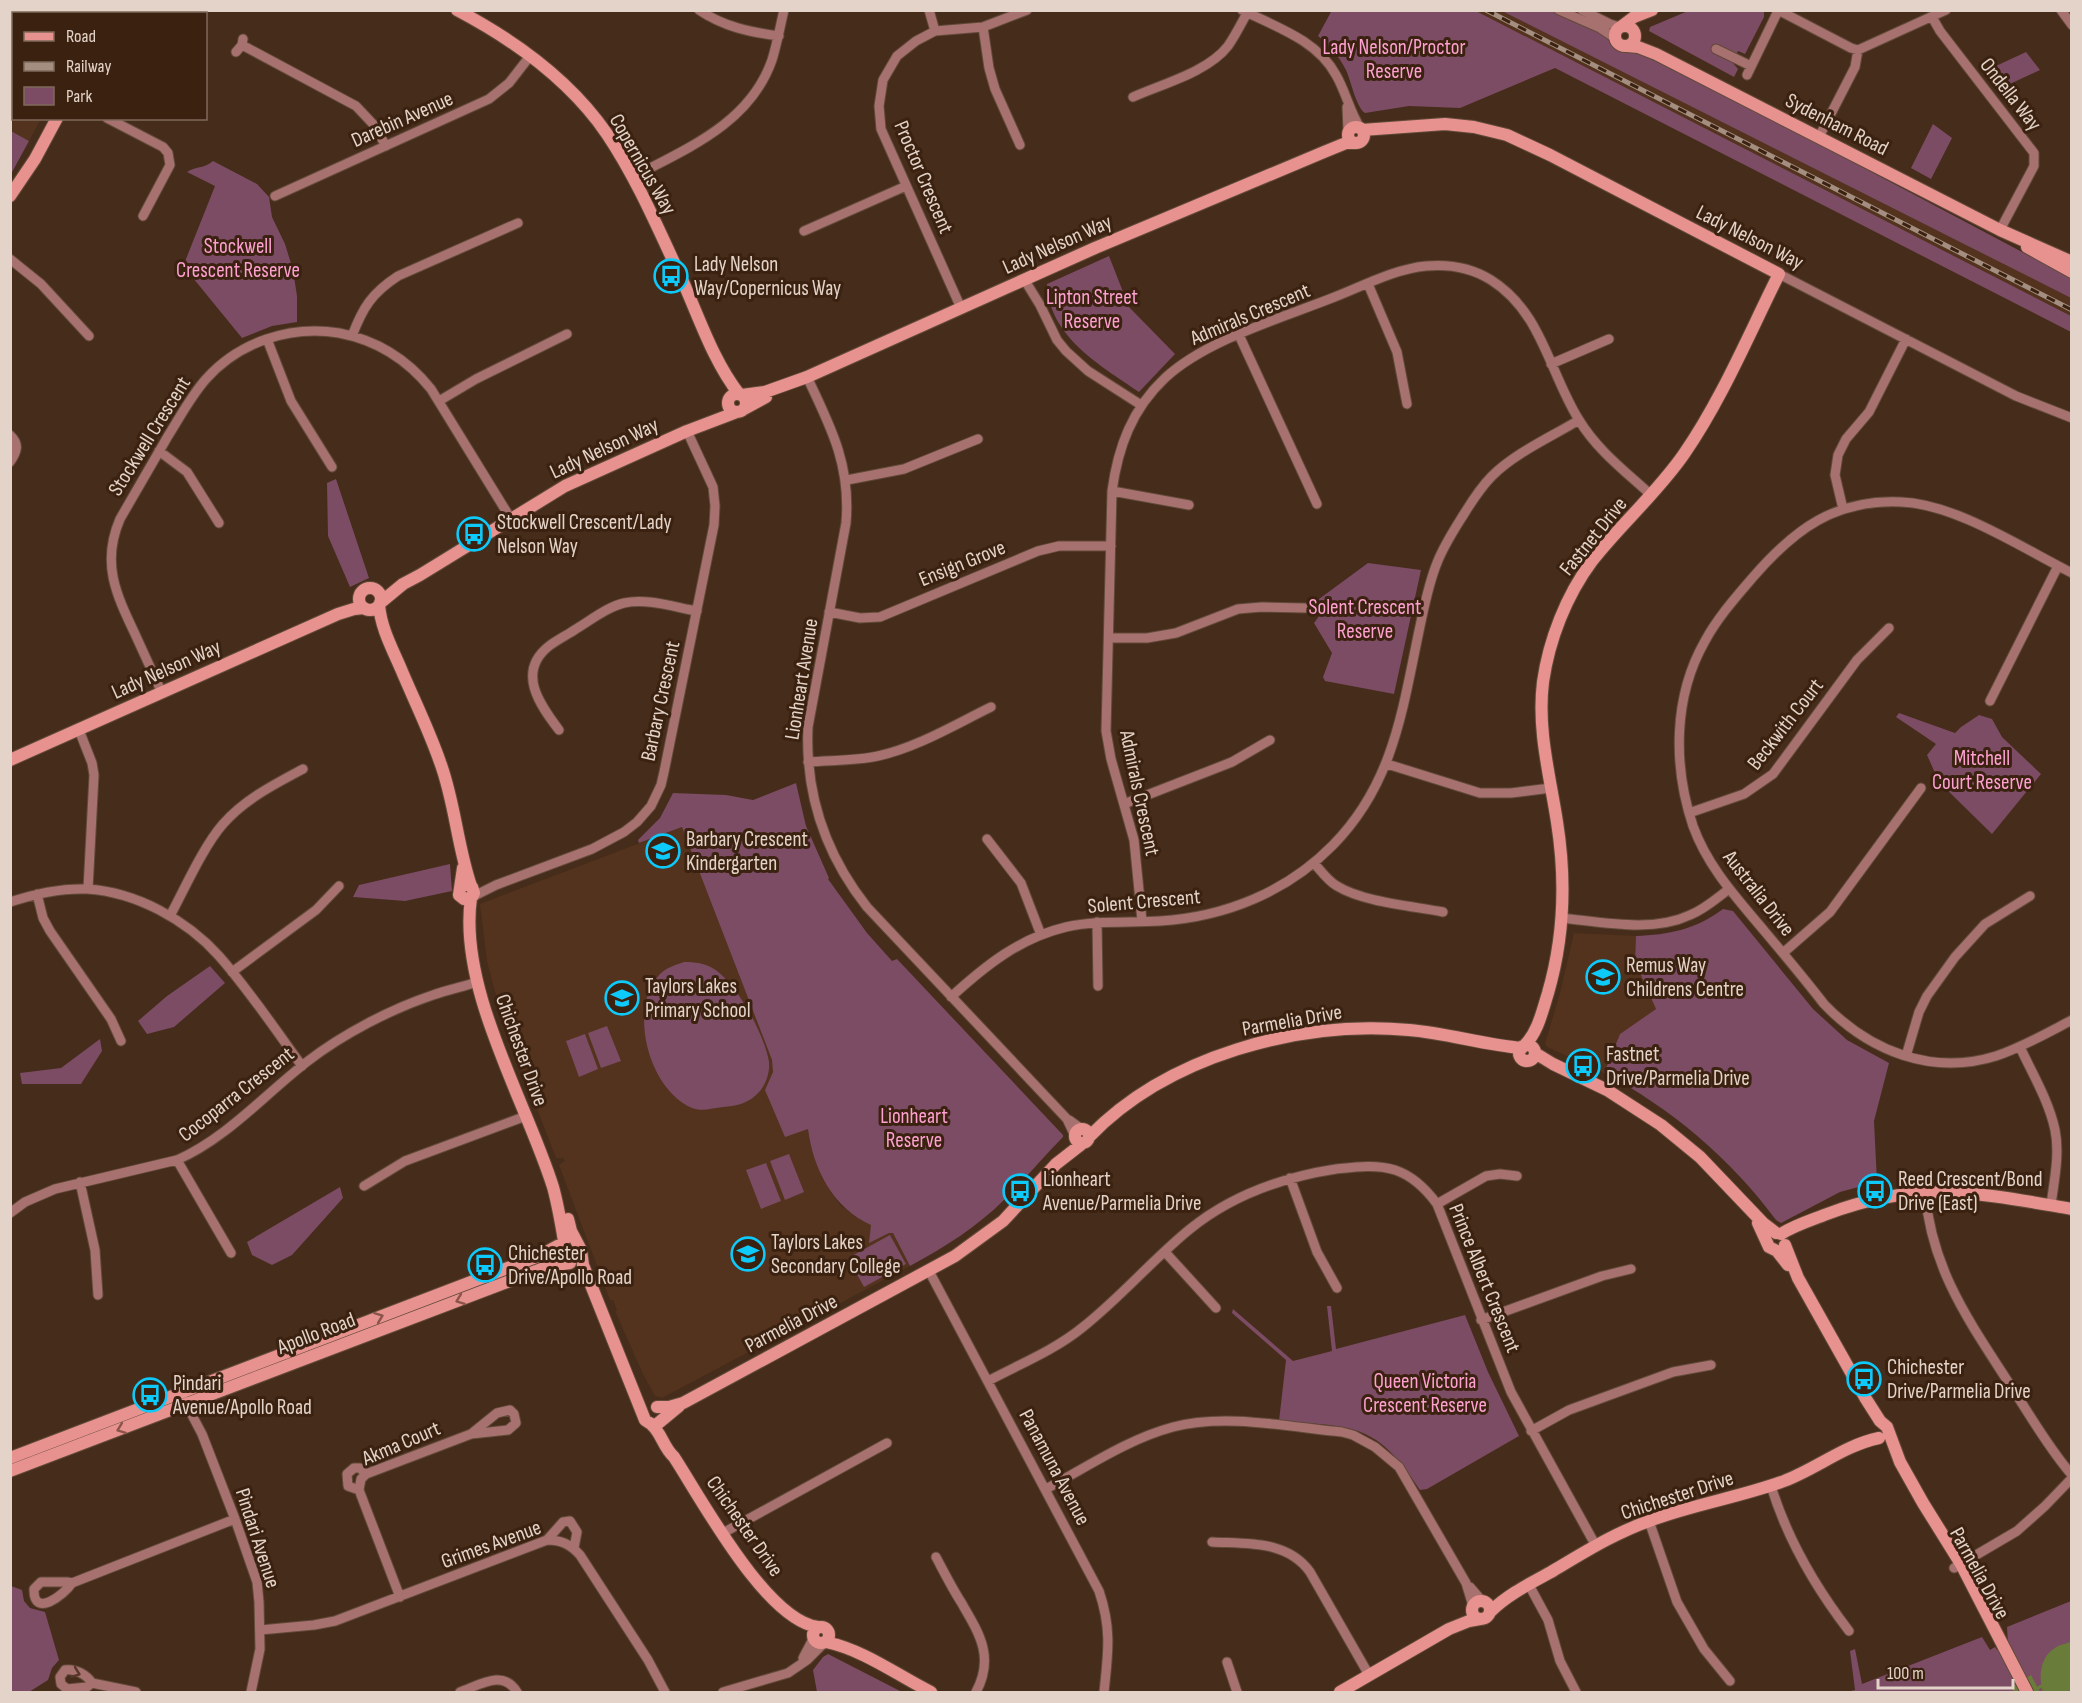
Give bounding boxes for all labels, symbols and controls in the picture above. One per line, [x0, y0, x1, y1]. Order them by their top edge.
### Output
legend [12, 12, 207, 120]
text: Road [66, 26, 96, 47]
park label: Lady Nelson/Proctor Reserve [1323, 35, 1466, 84]
street label: Ondella Way [1975, 53, 2047, 135]
text: Railway [66, 56, 111, 77]
text: Park [66, 86, 92, 107]
street label: Darebin Avenue [347, 86, 457, 153]
street label: Sydenham Road [1781, 88, 1892, 161]
street label: Copernicus Way [604, 110, 681, 219]
street label: Proctor Crescent [889, 117, 958, 237]
street label: Lady Nelson Way [1692, 200, 1808, 275]
street label: Lady Nelson Way [999, 209, 1116, 280]
park label: Stockwell Crescent Reserve [176, 234, 300, 283]
place label: Lady Nelson Way/Copernicus Way [694, 252, 841, 301]
bus stop icon: Lady Nelson Way/Copernicus Way [653, 258, 689, 294]
street label: Admirals Crescent [1186, 278, 1314, 351]
park label: Lipton Street Reserve [1046, 285, 1138, 334]
street label: Stockwell Crescent [103, 372, 196, 500]
street label: Lady Nelson Way [546, 412, 662, 484]
street label: Fastnet Drive [1554, 492, 1632, 580]
place label: Stockwell Crescent/Lady Nelson Way [497, 510, 672, 559]
bus stop icon: Stockwell Crescent/Lady Nelson Way [456, 516, 492, 552]
street label: Ensign Grove [915, 535, 1009, 592]
park label: Solent Crescent Reserve [1308, 595, 1422, 644]
street label: Lionheart Avenue [780, 617, 823, 741]
street label: Lady Nelson Way [108, 634, 225, 705]
street label: Barbary Crescent [636, 639, 685, 763]
street label: Beckwith Court [1742, 674, 1829, 775]
street label: Admirals Crescent [1114, 727, 1165, 858]
park label: Mitchell Court Reserve [1932, 746, 2032, 795]
place label: Barbary Crescent Kindergarten [686, 827, 808, 876]
school or university icon: Barbary Crescent Kindergarten [645, 833, 681, 869]
street label: Australia Drive [1717, 845, 1800, 941]
street label: Solent Crescent [1087, 884, 1201, 919]
place label: Remus Way Childrens Centre [1626, 953, 1744, 1002]
school or university icon: Remus Way Childrens Centre [1585, 959, 1621, 995]
place label: Taylors Lakes Primary School [645, 974, 751, 1023]
school or university icon: Taylors Lakes Primary School [604, 980, 640, 1016]
street label: Chichester Drive [490, 991, 553, 1109]
street label: Parmelia Drive [1240, 999, 1344, 1042]
street label: Cocoparra Crescent [174, 1042, 299, 1147]
place label: Fastnet Drive/Parmelia Drive [1606, 1042, 1750, 1091]
bus stop icon: Fastnet Drive/Parmelia Drive [1565, 1048, 1601, 1084]
park label: Lionheart Reserve [880, 1104, 948, 1153]
place label: Lionheart Avenue/Parmelia Drive [1042, 1167, 1201, 1216]
place label: Reed Crescent/Bond Drive (East) [1898, 1167, 2042, 1216]
bus stop icon: Lionheart Avenue/Parmelia Drive [1002, 1173, 1038, 1209]
bus stop icon: Reed Crescent/Bond Drive (East) [1857, 1173, 1893, 1209]
street label: Prince Albert Crescent [1443, 1200, 1526, 1356]
place label: Taylors Lakes Secondary College [771, 1230, 901, 1279]
school or university icon: Taylors Lakes Secondary College [730, 1236, 766, 1272]
place label: Chichester Drive/Apollo Road [508, 1241, 632, 1290]
bus stop icon: Chichester Drive/Apollo Road [467, 1247, 503, 1283]
street label: Parmelia Drive [741, 1289, 842, 1358]
one-way arrow [455, 1292, 466, 1305]
street label: Apollo Road [273, 1307, 359, 1360]
one-way arrow [373, 1312, 384, 1324]
place label: Chichester Drive/Parmelia Drive [1887, 1355, 2031, 1404]
bus stop icon: Chichester Drive/Parmelia Drive [1846, 1361, 1882, 1397]
park label: Queen Victoria Crescent Reserve [1363, 1369, 1487, 1418]
place label: Pindari Avenue/Apollo Road [172, 1371, 312, 1420]
bus stop icon: Pindari Avenue/Apollo Road [132, 1377, 168, 1413]
street label: Panamuna Avenue [1014, 1405, 1096, 1530]
street label: Akma Court [357, 1416, 444, 1471]
one-way arrow [116, 1422, 127, 1434]
street label: Chichester Drive [1618, 1465, 1737, 1525]
street label: Chichester Drive [701, 1471, 788, 1581]
street label: Pindari Avenue [230, 1485, 285, 1591]
street label: Grimes Avenue [438, 1515, 545, 1574]
street label: Parmelia Drive [1944, 1523, 2015, 1623]
scale bar [1878, 1652, 2013, 1690]
text: 100 m [1887, 1663, 1924, 1684]
one-way arrow [71, 1666, 81, 1679]

